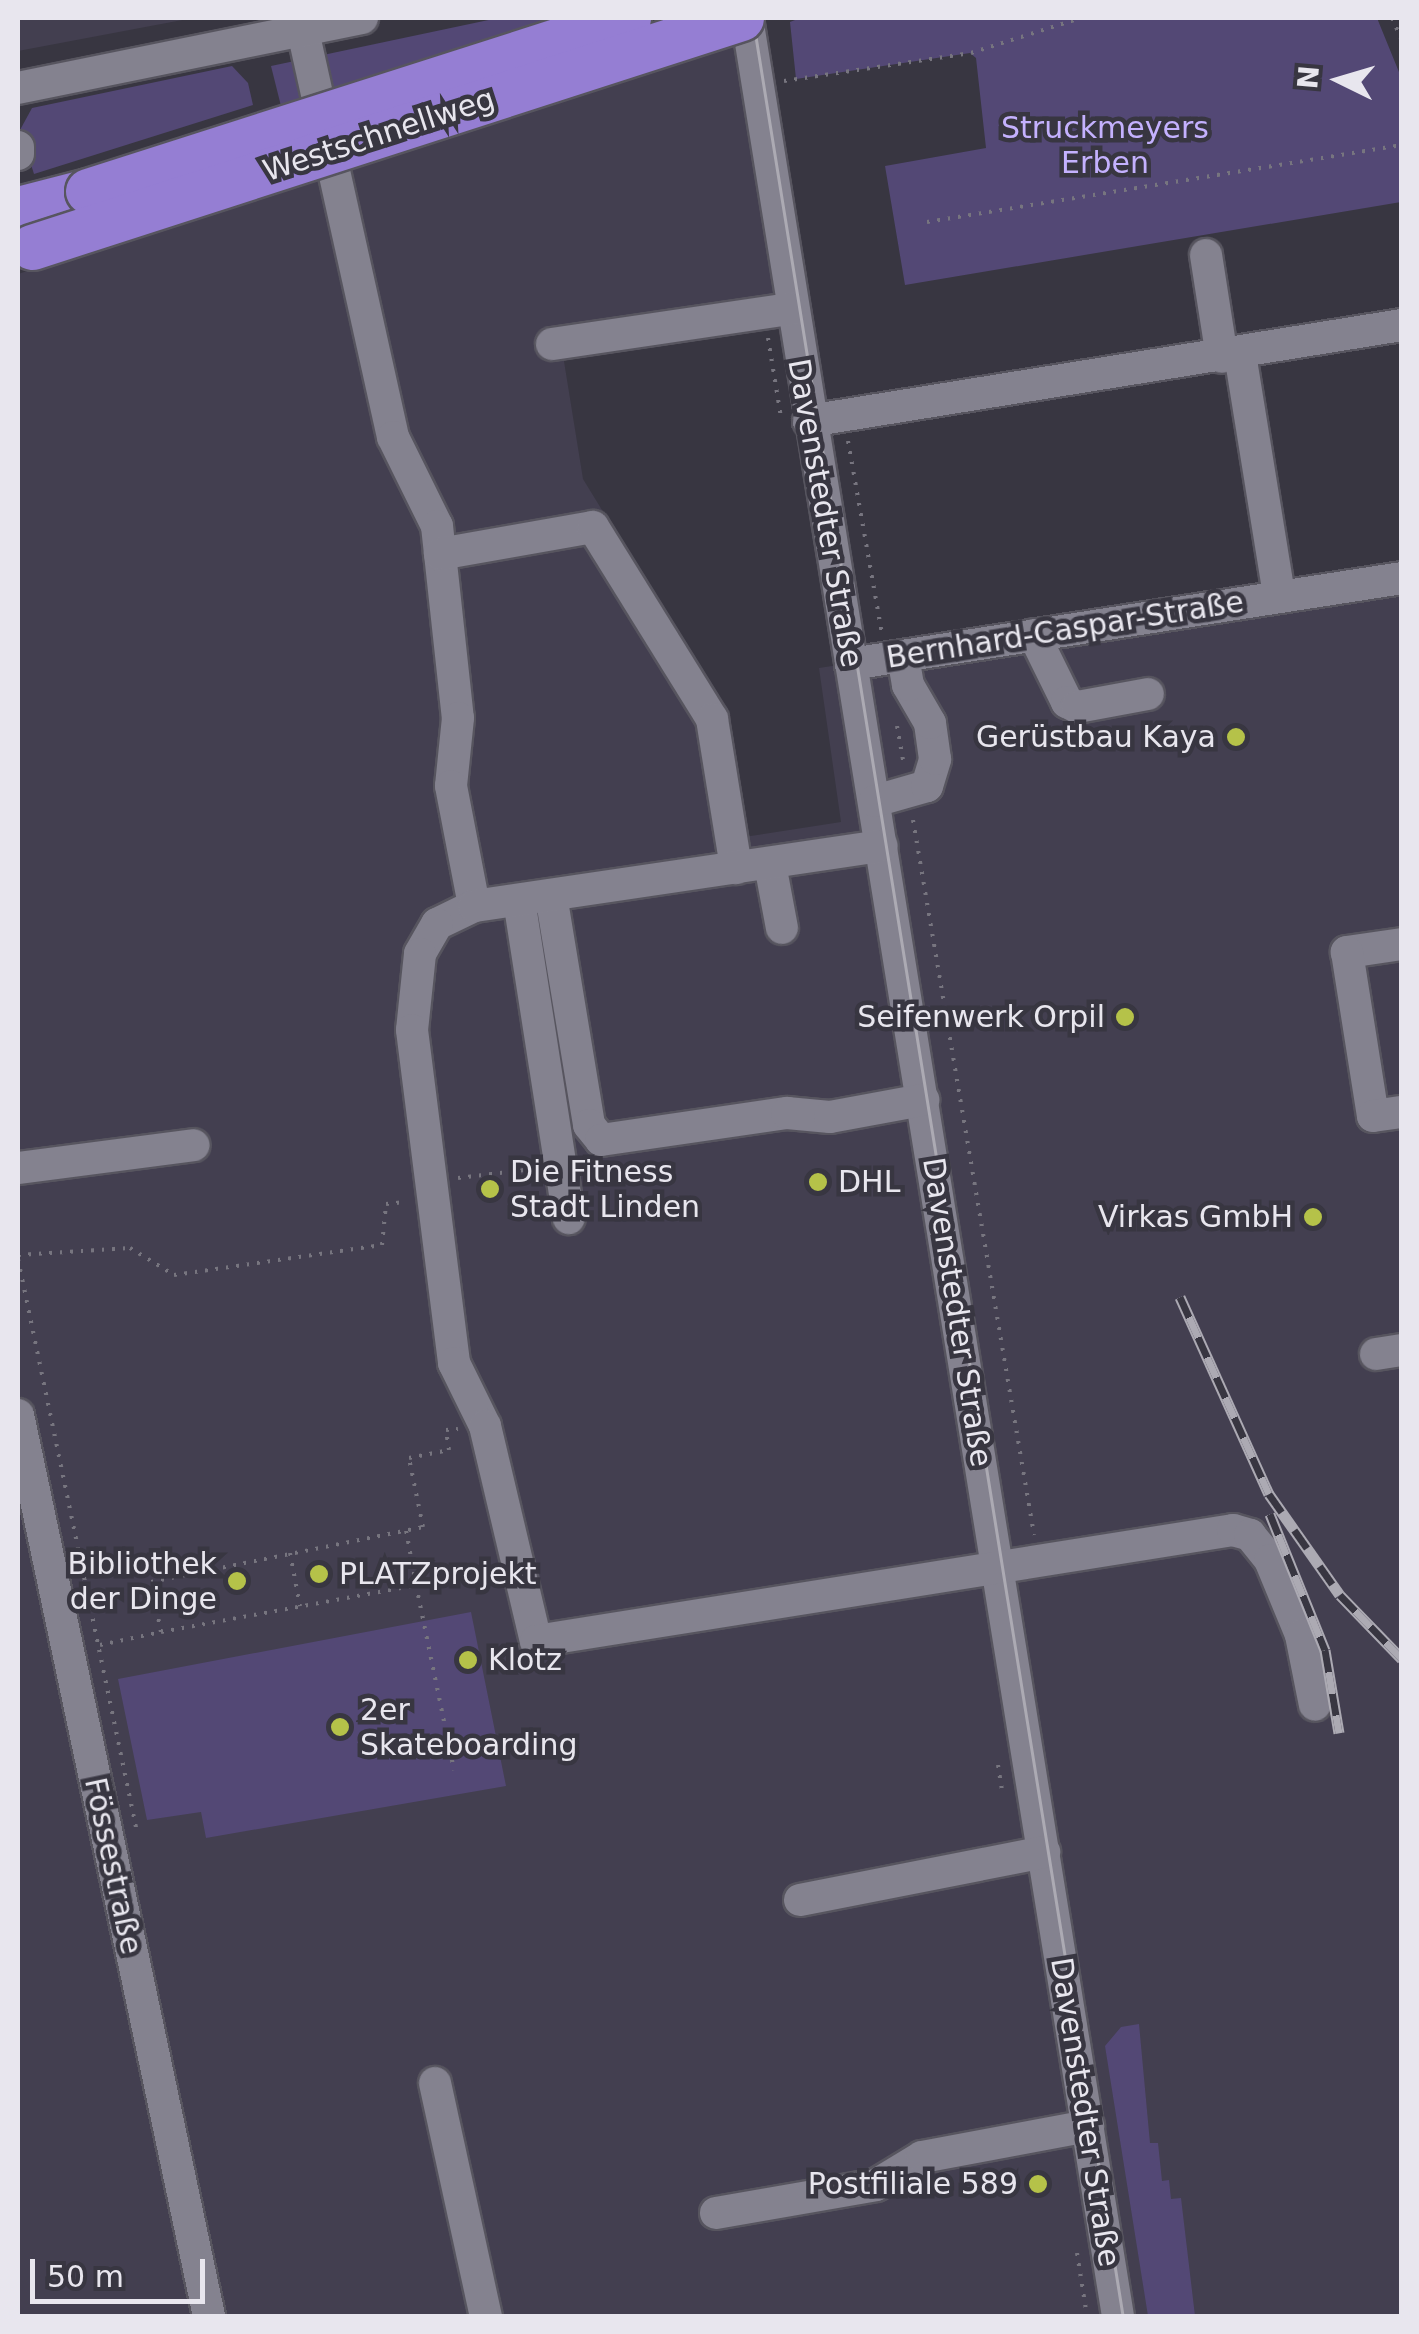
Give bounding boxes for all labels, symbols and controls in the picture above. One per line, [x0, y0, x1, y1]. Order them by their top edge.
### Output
north arrow [1289, 30, 1389, 130]
text: N [1291, 64, 1326, 90]
street label: Westschnellweg [259, 81, 499, 189]
park label: Struckmeyers Erben [1001, 110, 1209, 180]
street label: Davenstedter Straße [780, 356, 870, 670]
street label: Bernhard-Caspar-Straße [884, 584, 1246, 676]
place label: Gerüstbau Kaya [976, 719, 1216, 755]
marker: Gerüstbau Kaya [1225, 726, 1247, 748]
place label: Seifenwerk Orpil [857, 999, 1105, 1035]
marker: Seifenwerk Orpil [1114, 1006, 1136, 1028]
place label: Die Fitness Stadt Linden [510, 1154, 700, 1224]
street label: Davenstedter Straße [915, 1155, 999, 1469]
place label: DHL [838, 1164, 900, 1200]
marker: DHL [807, 1171, 829, 1193]
marker: Die Fitness Stadt Linden [479, 1178, 501, 1200]
place label: Virkas GmbH [1098, 1199, 1293, 1235]
marker: Virkas GmbH [1302, 1206, 1324, 1228]
place label: Bibliothek der Dinge [67, 1546, 217, 1616]
place label: PLATZprojekt [339, 1556, 537, 1592]
marker: PLATZprojekt [308, 1563, 330, 1585]
marker: Bibliothek der Dinge [226, 1570, 248, 1592]
place label: Klotz [488, 1642, 562, 1678]
marker: Klotz [457, 1649, 479, 1671]
place label: 2er Skateboarding [360, 1692, 578, 1762]
marker: 2er Skateboarding [329, 1716, 351, 1738]
street label: Fössestraße [77, 1774, 149, 1958]
street label: Davenstedter Straße [1043, 1955, 1127, 2269]
place label: Postfiliale 589 [808, 2166, 1018, 2202]
marker: Postfiliale 589 [1027, 2173, 1049, 2195]
scale bar [35, 2239, 210, 2301]
text: 50 m [47, 2259, 124, 2294]

